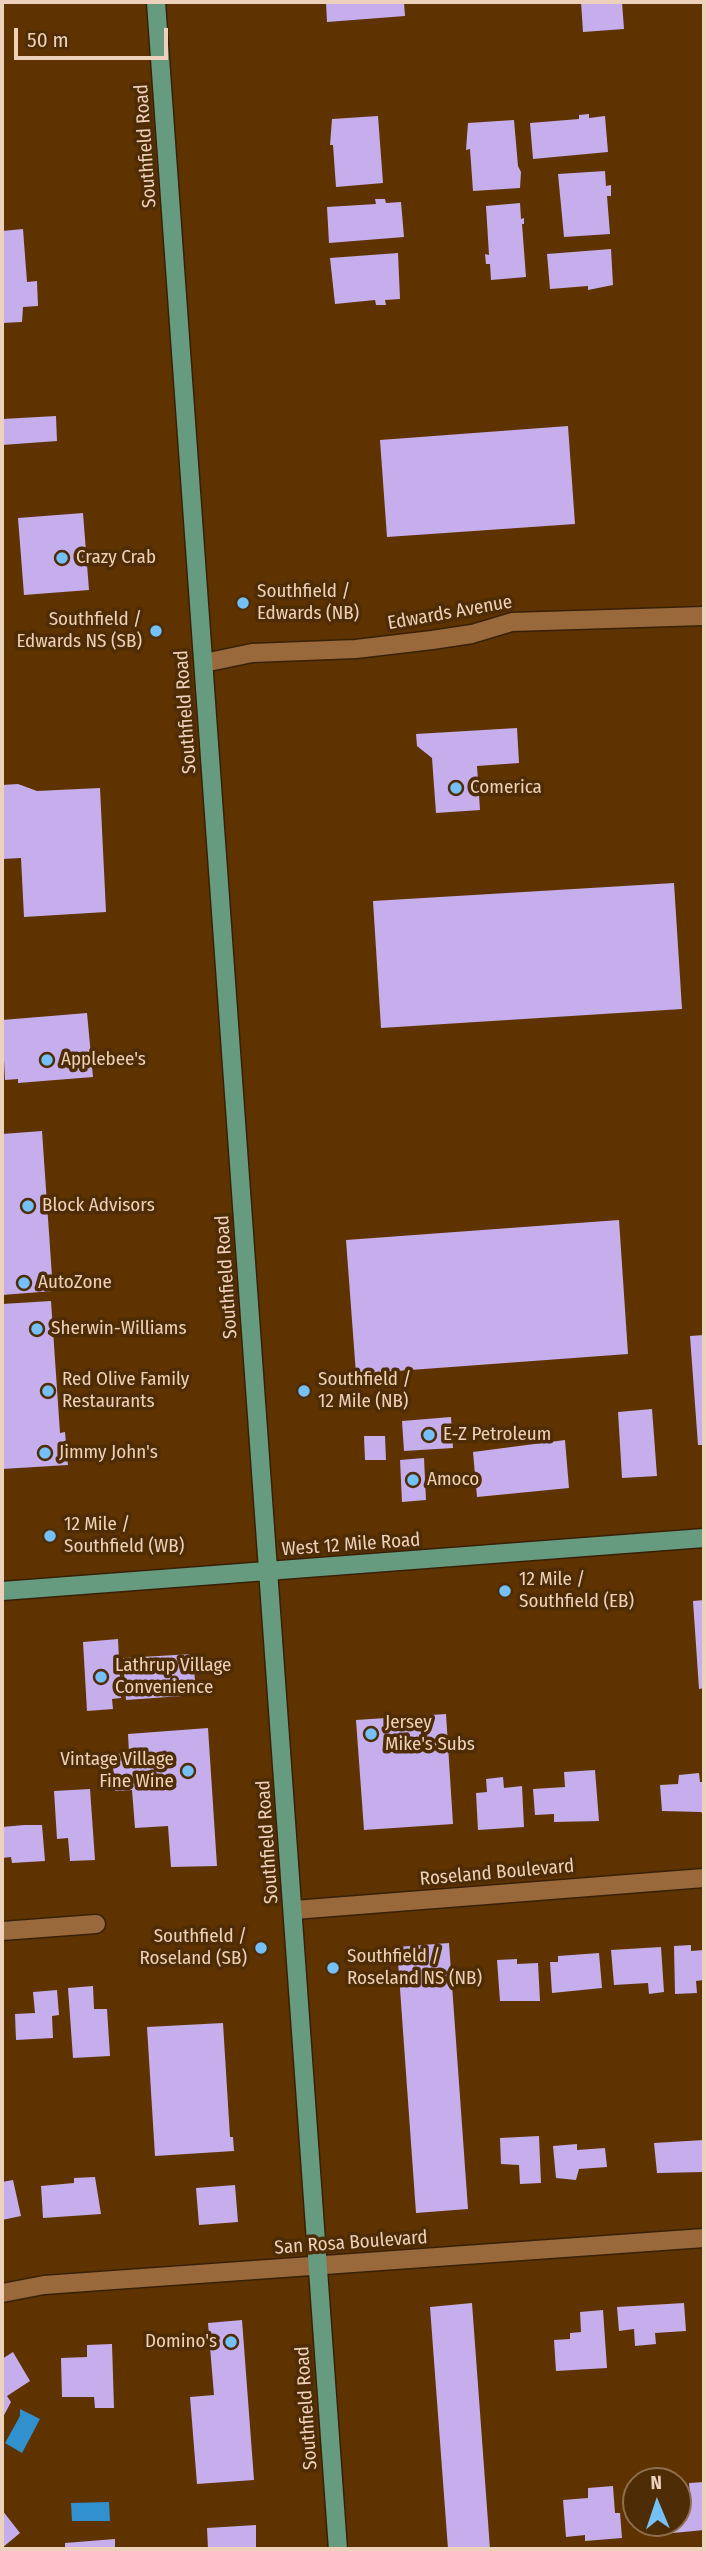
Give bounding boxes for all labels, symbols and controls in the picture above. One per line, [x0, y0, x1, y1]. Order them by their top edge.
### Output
scale bar [18, 14, 172, 58]
text: 50 m [27, 27, 69, 53]
street label: Southfield Road [130, 83, 162, 209]
place label: Crazy Crab [76, 547, 156, 569]
marker: Crazy Crab [54, 550, 70, 566]
place label: Southfield / Edwards (NB) [257, 581, 359, 625]
street label: Edwards Avenue [386, 591, 514, 635]
marker: Southfield / Edwards (NB) [235, 595, 251, 611]
place label: Southfield / Edwards NS (SB) [16, 609, 142, 653]
marker: Southfield / Edwards NS (SB) [148, 623, 164, 639]
street label: Southfield Road [170, 649, 202, 775]
place label: Comerica [470, 777, 542, 799]
marker: Comerica [448, 780, 464, 796]
place label: Applebee's [61, 1049, 146, 1071]
marker: Applebee's [39, 1052, 55, 1068]
place label: Block Advisors [42, 1195, 155, 1217]
marker: Block Advisors [20, 1198, 36, 1214]
street label: Southfield Road [211, 1214, 243, 1340]
place label: AutoZone [38, 1272, 112, 1294]
marker: AutoZone [16, 1275, 32, 1291]
place label: Sherwin-Williams [51, 1318, 187, 1340]
marker: Sherwin-Williams [29, 1321, 45, 1337]
place label: Red Olive Family Restaurants [62, 1369, 189, 1413]
place label: Southfield / 12 Mile (NB) [318, 1369, 411, 1413]
marker: Red Olive Family Restaurants [40, 1383, 56, 1399]
marker: Southfield / 12 Mile (NB) [296, 1383, 312, 1399]
place label: E-Z Petroleum [443, 1424, 551, 1446]
marker: E-Z Petroleum [421, 1427, 437, 1443]
place label: Jimmy John's [59, 1442, 158, 1464]
marker: Jimmy John's [37, 1445, 53, 1461]
place label: Amoco [427, 1469, 479, 1491]
marker: Amoco [405, 1472, 421, 1488]
place label: 12 Mile / Southfield (WB) [64, 1514, 184, 1558]
marker: 12 Mile / Southfield (WB) [42, 1528, 58, 1544]
street label: West 12 Mile Road [281, 1529, 421, 1561]
place label: 12 Mile / Southfield (EB) [519, 1569, 634, 1613]
marker: 12 Mile / Southfield (EB) [497, 1583, 513, 1599]
place label: Lathrup Village Convenience [115, 1655, 231, 1699]
marker: Lathrup Village Convenience [93, 1669, 109, 1685]
place label: Jersey Mike's Subs [385, 1712, 475, 1756]
marker: Jersey Mike's Subs [363, 1726, 379, 1742]
place label: Vintage Village Fine Wine [60, 1749, 174, 1793]
marker: Vintage Village Fine Wine [180, 1763, 196, 1779]
street label: Southfield Road [252, 1779, 284, 1905]
street label: Roseland Boulevard [419, 1855, 575, 1891]
place label: Southfield / Roseland (SB) [140, 1926, 247, 1970]
marker: Southfield / Roseland (SB) [253, 1940, 269, 1956]
place label: Southfield / Roseland NS (NB) [347, 1946, 482, 1990]
marker: Southfield / Roseland NS (NB) [325, 1960, 341, 1976]
street label: San Rosa Boulevard [274, 2226, 428, 2260]
place label: Domino's [145, 2331, 217, 2353]
marker: Domino's [223, 2334, 239, 2350]
street label: Southfield Road [291, 2345, 323, 2471]
north arrow [622, 2467, 692, 2537]
text: N [650, 2471, 662, 2494]

